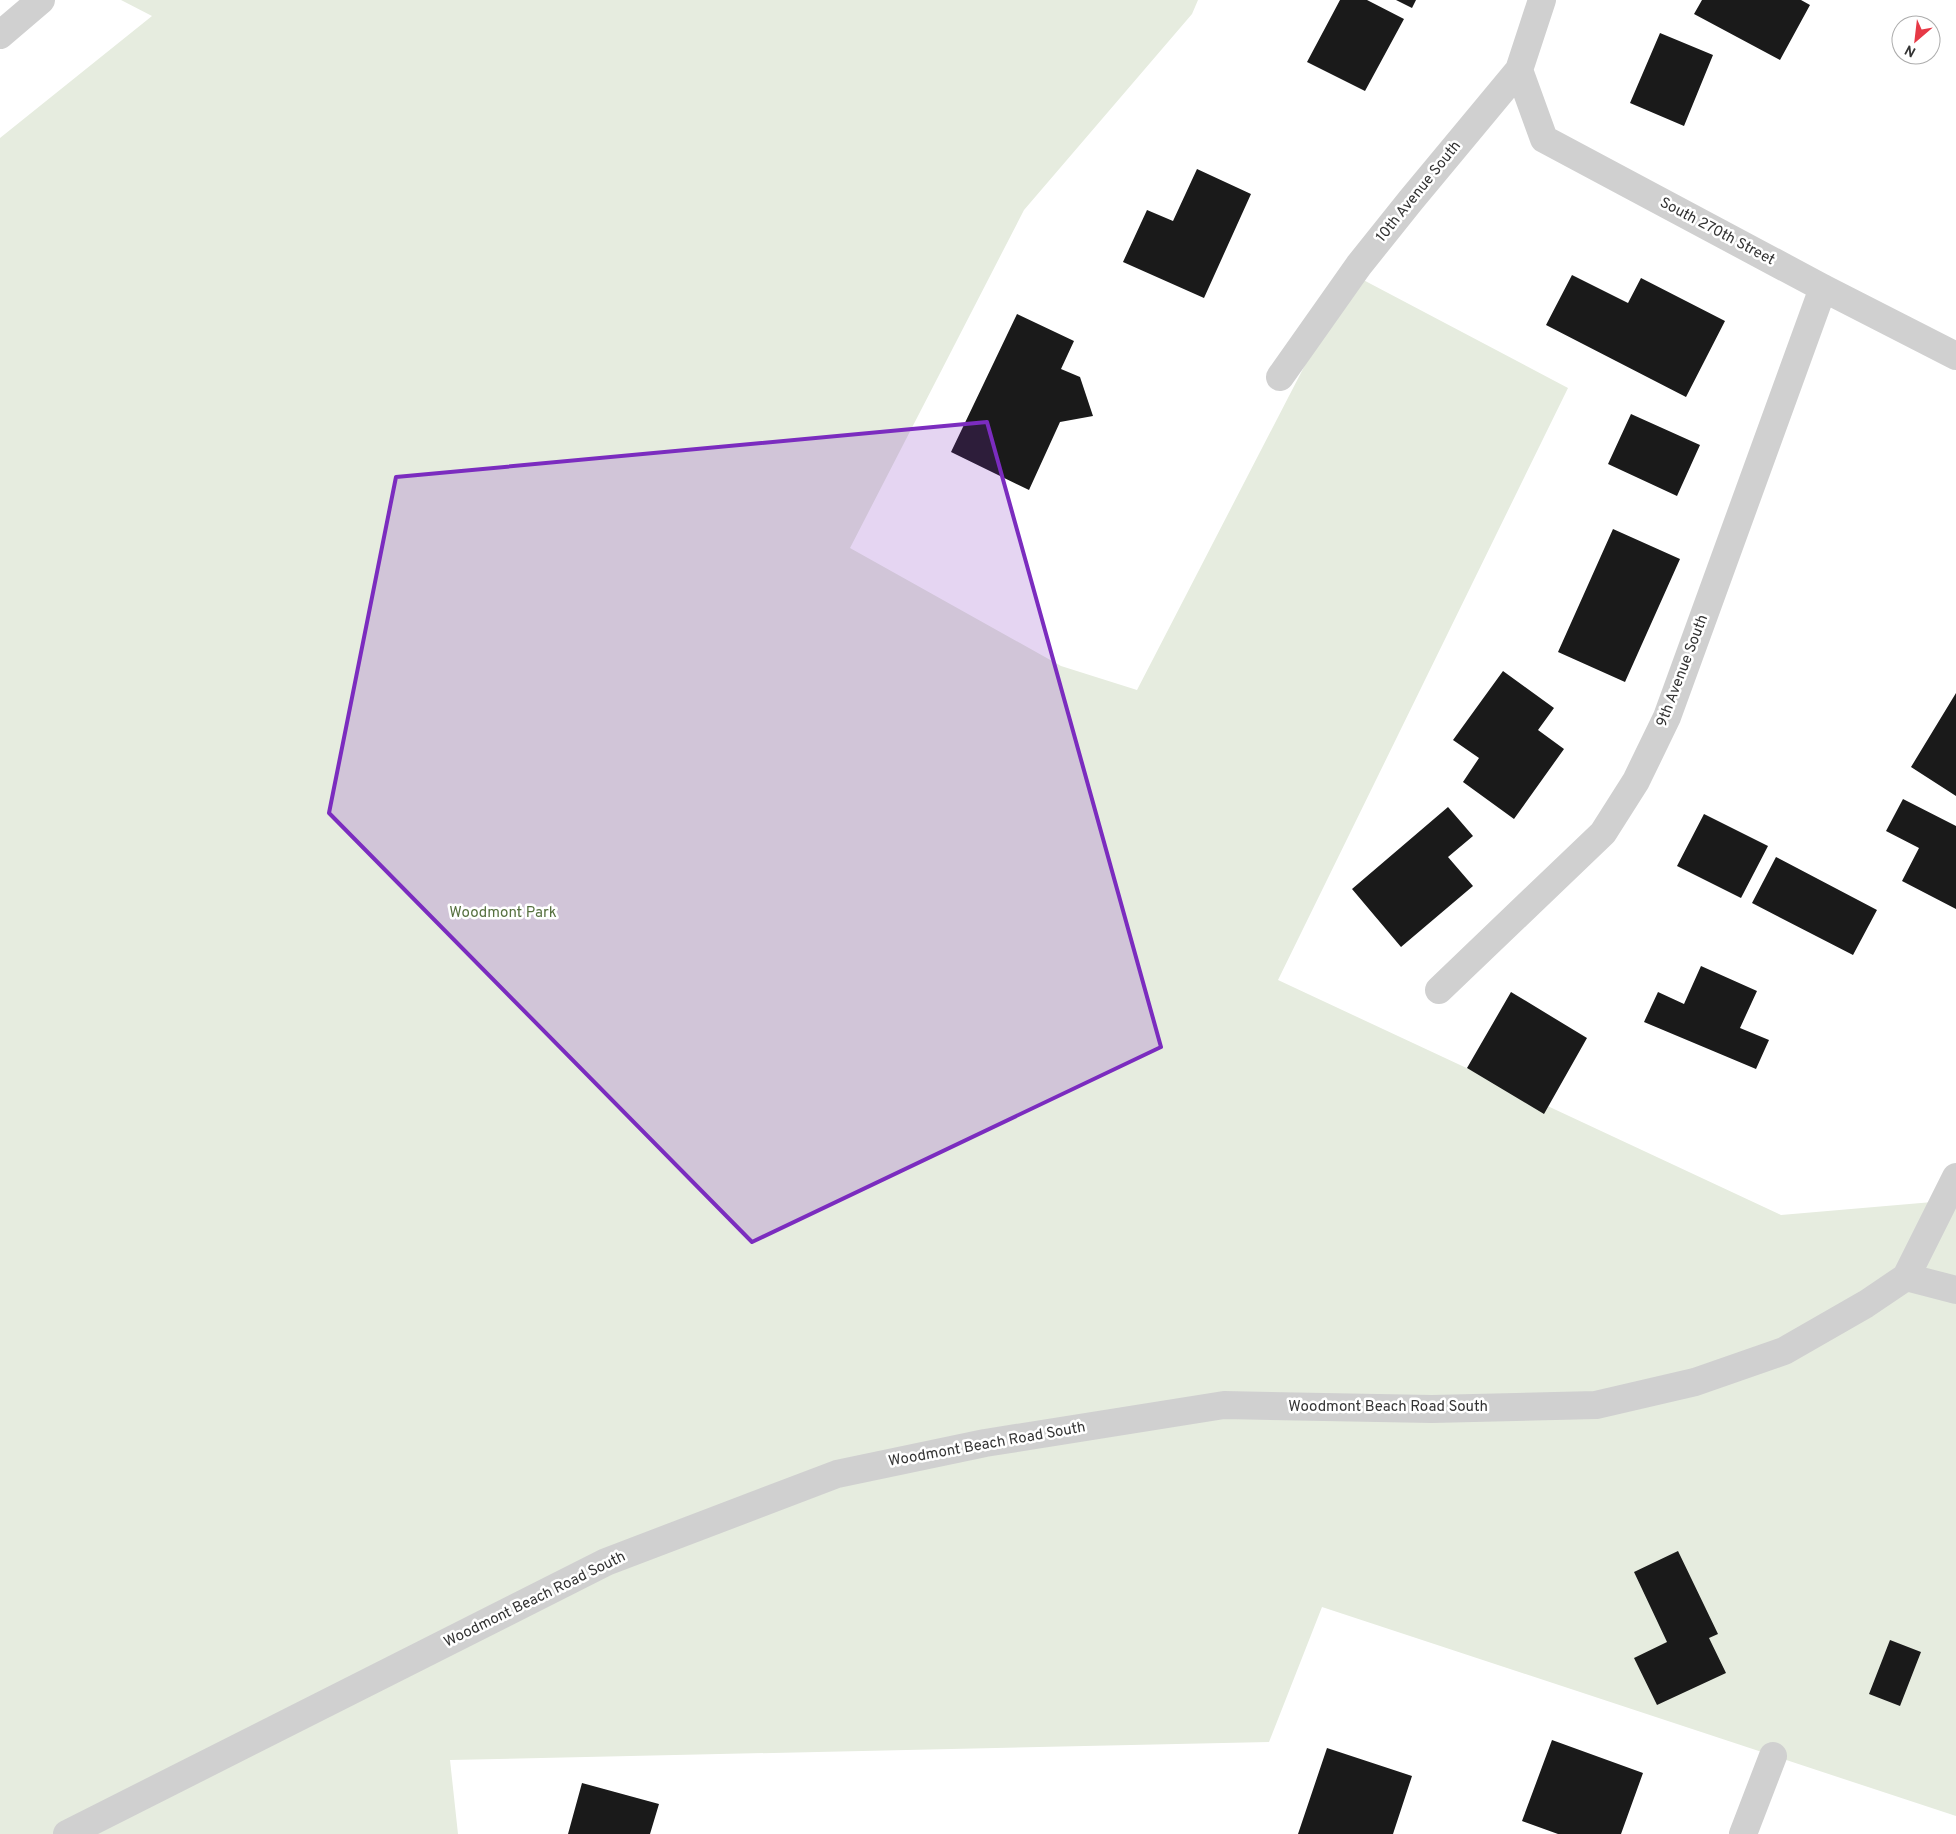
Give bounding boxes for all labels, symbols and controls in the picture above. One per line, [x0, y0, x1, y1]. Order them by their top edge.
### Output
north arrow [1891, 15, 1941, 65]
text: N [1902, 40, 1919, 60]
street label: 10th Avenue South [1372, 137, 1466, 247]
street label: South 270th Street [1656, 194, 1778, 270]
street label: 9th Avenue South [1653, 612, 1713, 730]
park label: Woodmont Park [449, 904, 557, 923]
street label: Woodmont Beach Road South [1288, 1398, 1488, 1417]
street label: Woodmont Beach Road South [887, 1418, 1087, 1472]
street label: Woodmont Beach Road South [441, 1548, 629, 1652]

